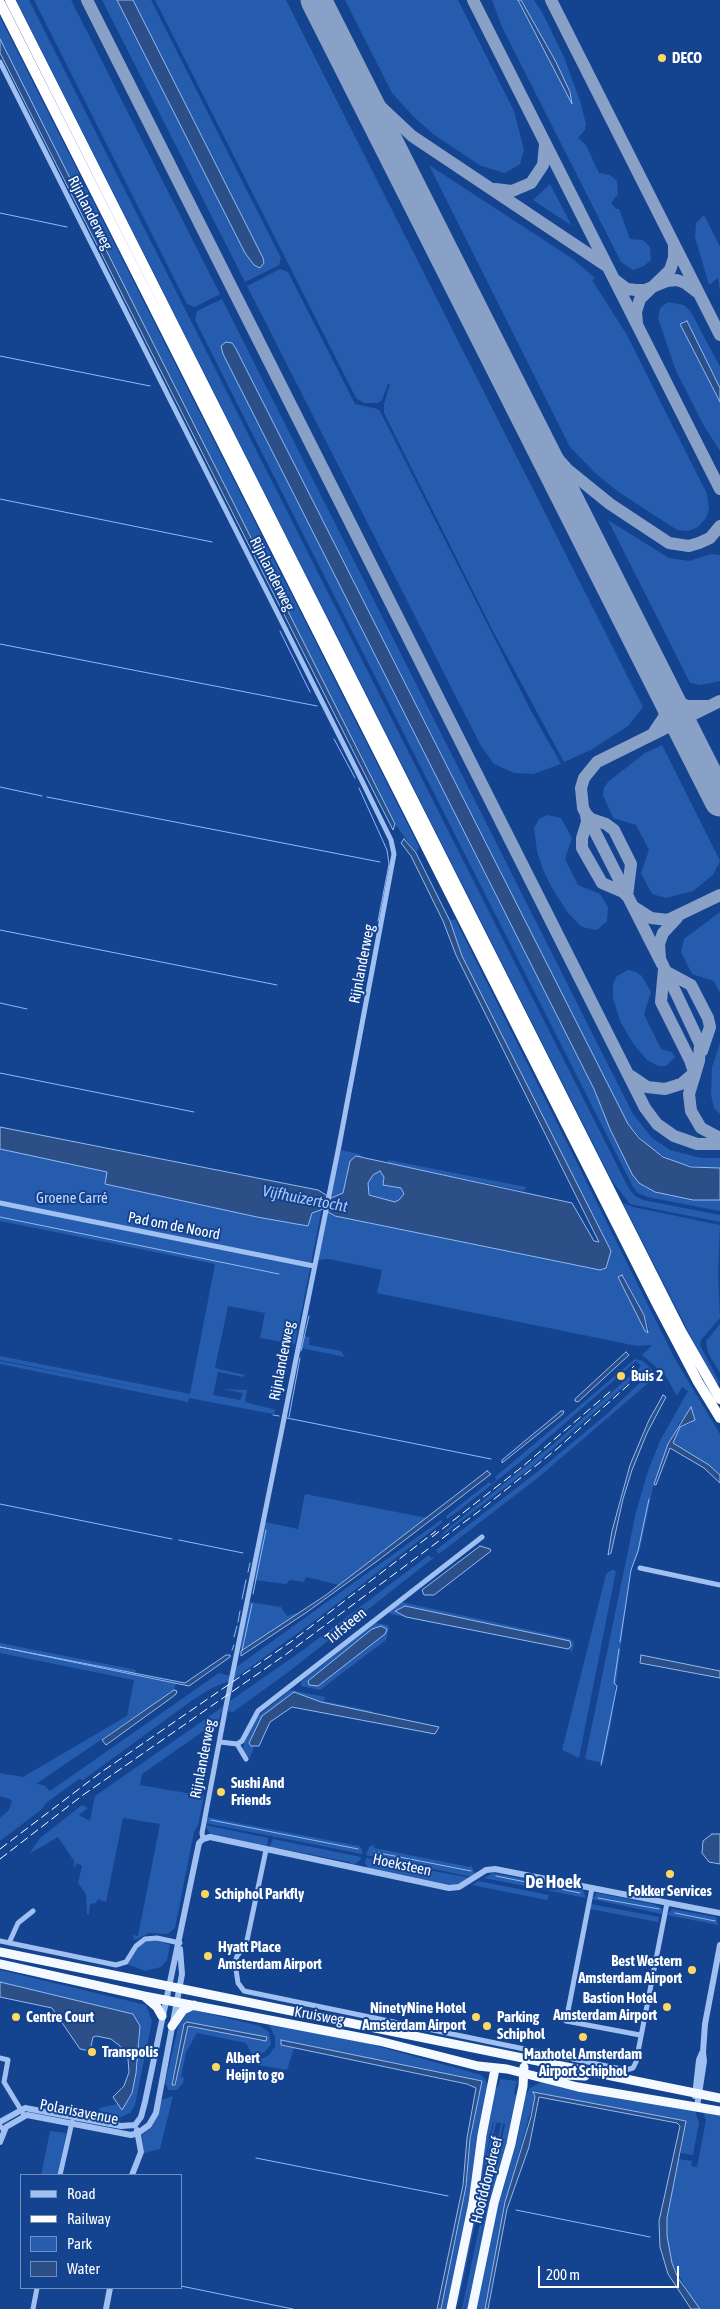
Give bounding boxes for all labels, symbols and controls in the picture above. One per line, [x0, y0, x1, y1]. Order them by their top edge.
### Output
place label: DECO [672, 49, 702, 67]
marker: DECO [656, 52, 668, 64]
street label: Rijnlanderweg [64, 173, 116, 253]
street label: Rijnlanderweg [246, 534, 298, 614]
street label: Rijnlanderweg [346, 923, 378, 1005]
water label: Vijfhuizertocht [261, 1181, 349, 1217]
park label: Groene Carré [36, 1189, 108, 1207]
street label: Pad om de Noord [126, 1208, 222, 1244]
street label: Rijnlanderweg [266, 1320, 298, 1402]
place label: Buis 2 [631, 1367, 663, 1385]
marker: Buis 2 [615, 1370, 627, 1382]
street label: Tufsteen [322, 1604, 370, 1648]
street label: Rijnlanderweg [187, 1718, 219, 1800]
place label: Sushi And Friends [231, 1774, 284, 1809]
marker: Sushi And Friends [215, 1786, 227, 1798]
street label: Hoeksteen [371, 1850, 433, 1880]
marker: Fokker Services [664, 1868, 676, 1880]
district label: De Hoek [525, 1871, 581, 1893]
place label: Fokker Services [628, 1882, 712, 1900]
place label: Schiphol Parkfly [215, 1885, 304, 1903]
marker: Schiphol Parkfly [199, 1888, 211, 1900]
place label: Hyatt Place Amsterdam Airport [218, 1938, 322, 1973]
marker: Hyatt Place Amsterdam Airport [202, 1950, 214, 1962]
place label: Best Western Amsterdam Airport [578, 1952, 682, 1987]
marker: Best Western Amsterdam Airport [686, 1964, 698, 1976]
place label: Bastion Hotel Amsterdam Airport [553, 1989, 657, 2024]
place label: NinetyNine Hotel Amsterdam Airport [362, 1999, 466, 2034]
marker: Bastion Hotel Amsterdam Airport [661, 2001, 673, 2013]
street label: Kruisweg [293, 2003, 345, 2029]
place label: Centre Court [26, 2008, 94, 2026]
place label: Parking Schiphol [497, 2008, 545, 2043]
marker: Centre Court [10, 2011, 22, 2023]
marker: NinetyNine Hotel Amsterdam Airport [470, 2011, 482, 2023]
marker: Parking Schiphol [481, 2020, 493, 2032]
marker: Maxhotel Amsterdam Airport Schiphol [577, 2031, 589, 2043]
place label: Transpolis [102, 2043, 158, 2061]
place label: Maxhotel Amsterdam Airport Schiphol [524, 2045, 642, 2080]
marker: Transpolis [86, 2046, 98, 2058]
place label: Albert Heijn to go [226, 2049, 284, 2084]
marker: Albert Heijn to go [210, 2061, 222, 2073]
street label: Polarisavenue [38, 2096, 120, 2128]
street label: Hoofddorpdreef [468, 2135, 506, 2225]
legend [20, 2174, 182, 2289]
text: Road [67, 2185, 96, 2202]
text: Railway [67, 2210, 111, 2227]
text: Park [67, 2235, 92, 2252]
scale bar [540, 2256, 681, 2288]
text: Water [67, 2260, 100, 2277]
text: 200 m [546, 2266, 580, 2283]

